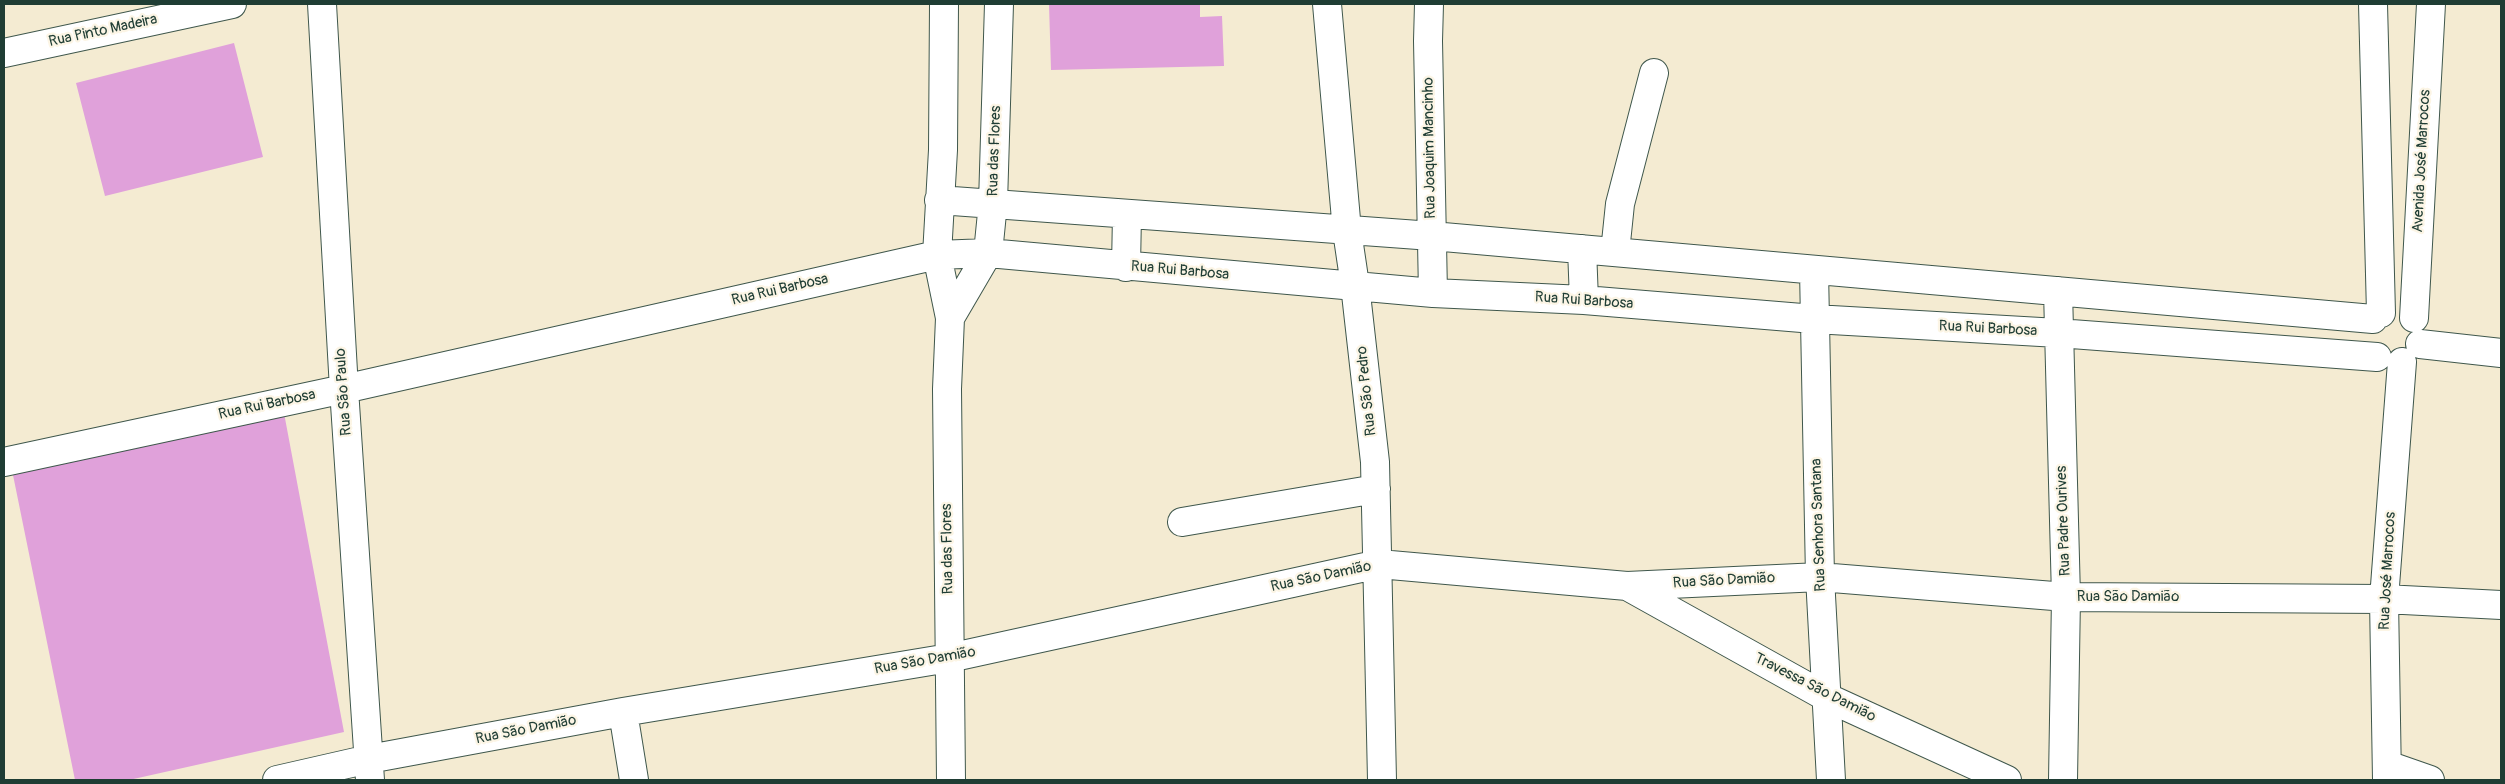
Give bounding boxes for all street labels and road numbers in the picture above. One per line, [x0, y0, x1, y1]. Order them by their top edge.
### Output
street label: Rua Pinto Madeira [47, 11, 159, 51]
street label: Rua Joaquim Mancinho [1420, 77, 1440, 219]
street label: Avenida José Marrocos [2409, 89, 2435, 233]
street label: Rua das Flores [984, 105, 1006, 197]
street label: Rua Rui Barbosa [1130, 258, 1230, 284]
street label: Rua Rui Barbosa [730, 270, 830, 310]
street label: Rua Rui Barbosa [1534, 289, 1634, 313]
street label: Rua Rui Barbosa [1938, 317, 2038, 341]
street label: Rua São Pedro [1353, 345, 1381, 437]
street label: Rua São Paulo [332, 348, 356, 436]
street label: Rua Rui Barbosa [217, 386, 317, 424]
street label: Rua Senhora Santana [1808, 458, 1830, 592]
street label: Rua Padre Ourives [2053, 465, 2075, 577]
street label: Rua das Flores [938, 504, 958, 594]
street label: Rua José Marrocos [2376, 511, 2400, 631]
street label: Rua São Damião [1269, 558, 1373, 596]
street label: Rua São Damião [1672, 569, 1776, 593]
street label: Rua São Damião [2077, 588, 2179, 606]
street label: Rua São Damião [873, 643, 977, 679]
street label: Travessa São Damião [1751, 650, 1879, 726]
street label: Rua São Damião [474, 711, 578, 749]

